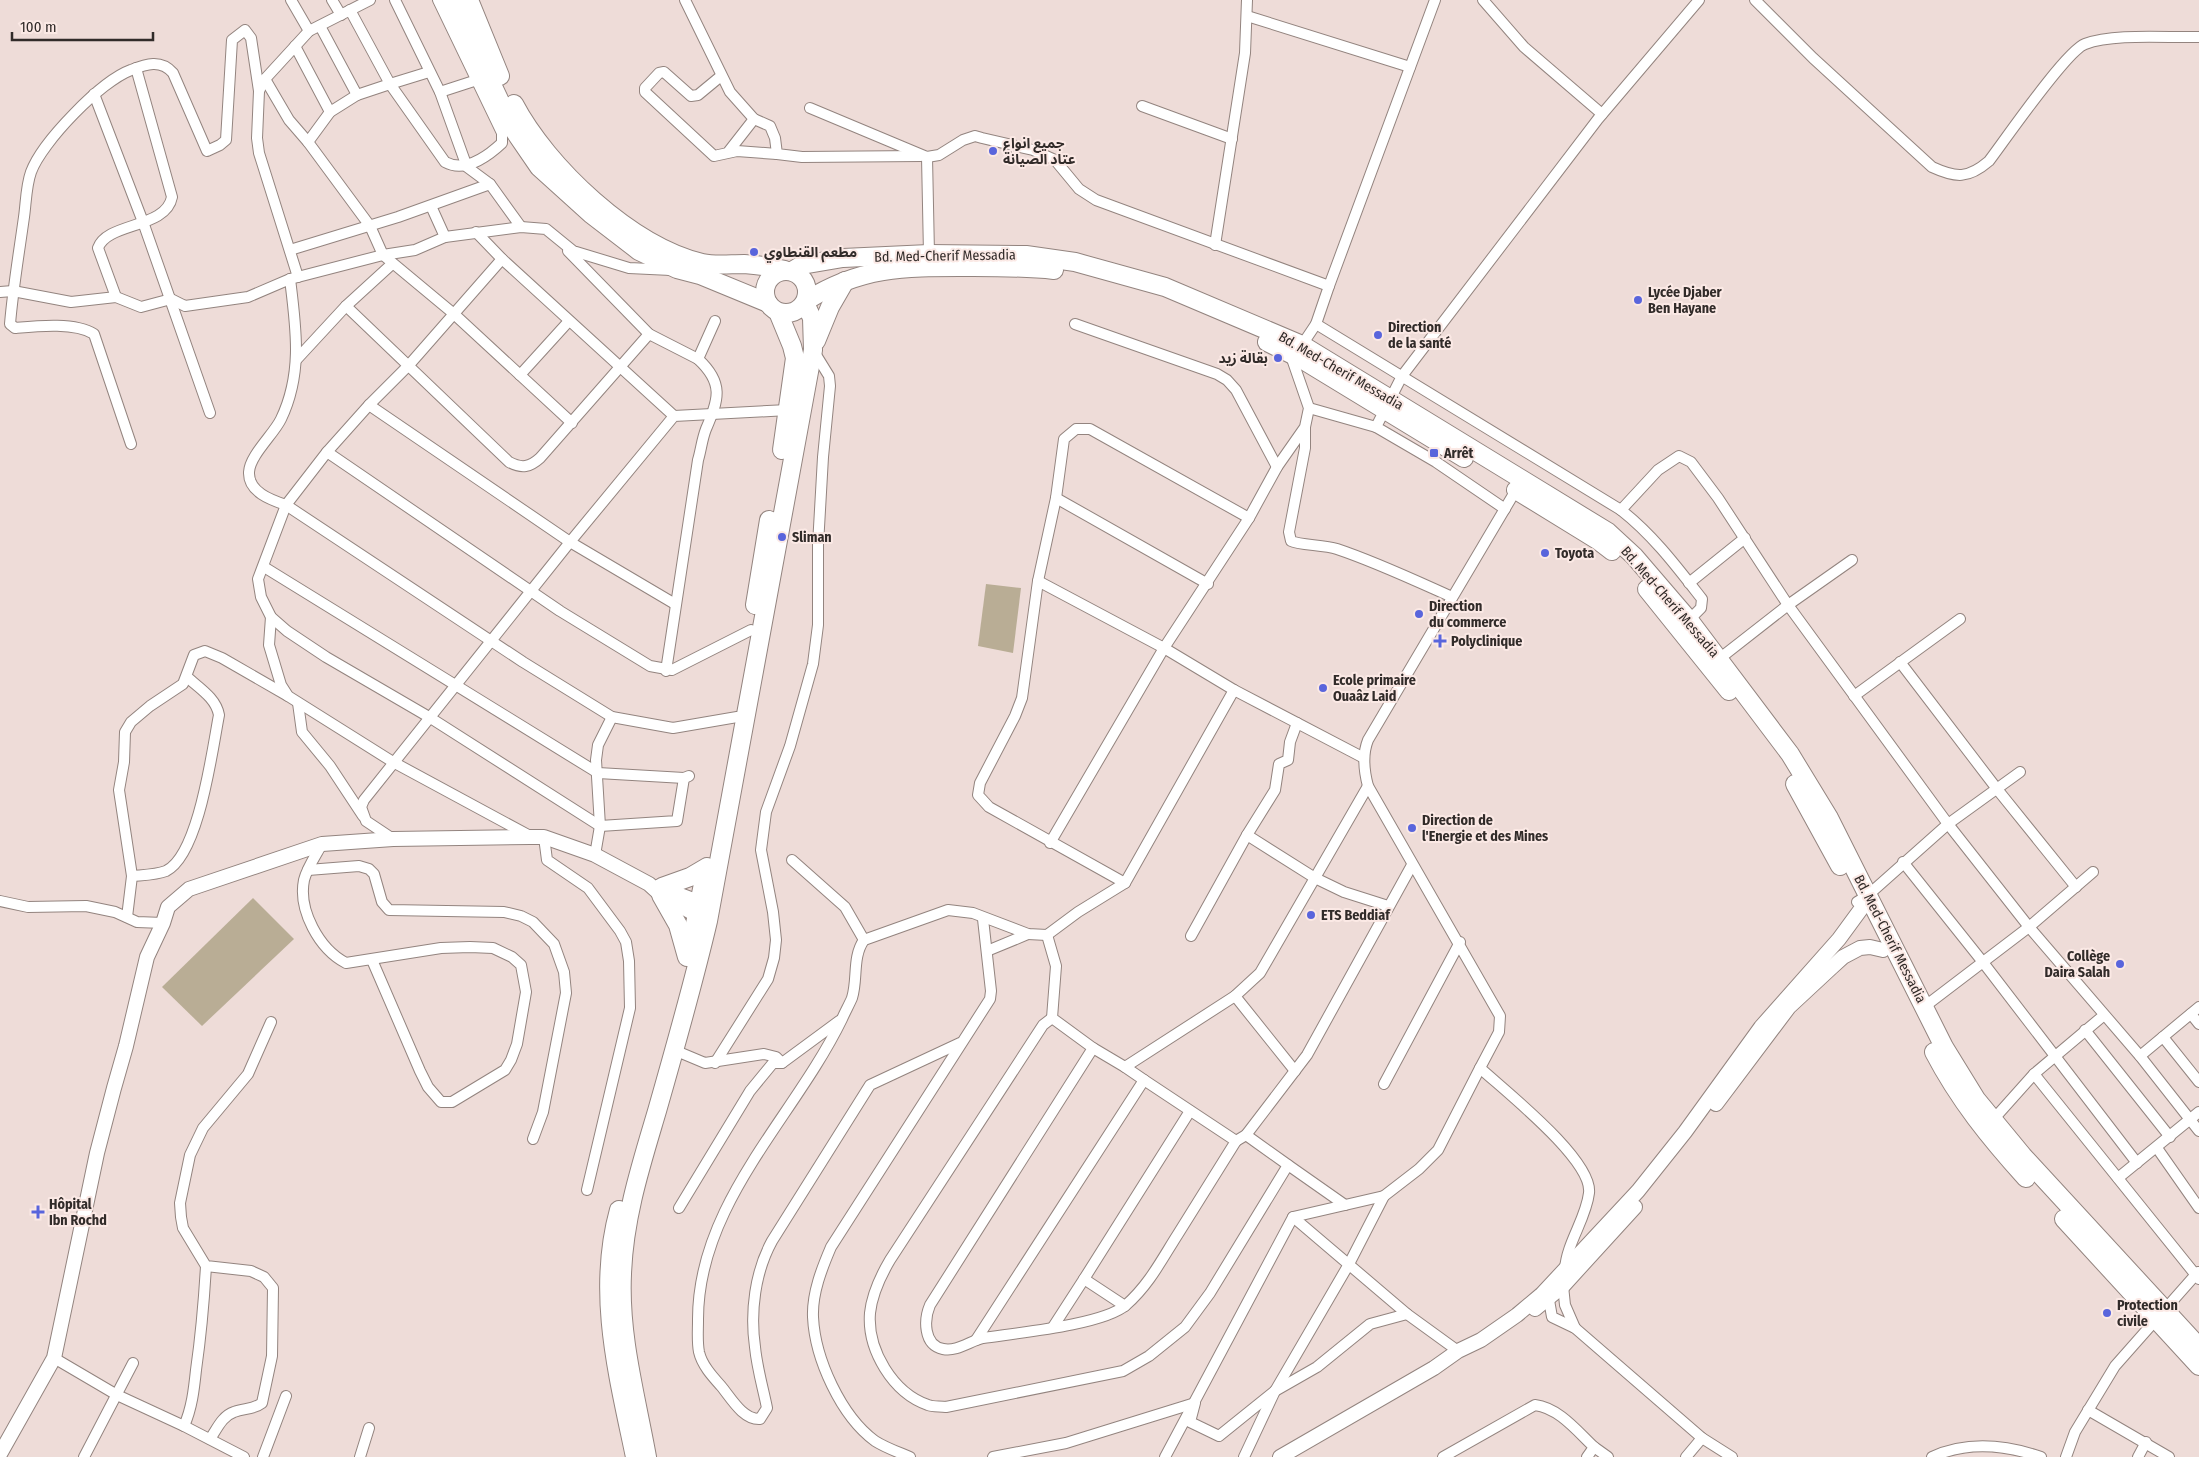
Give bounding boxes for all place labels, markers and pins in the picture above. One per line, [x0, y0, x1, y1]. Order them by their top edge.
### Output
place label: جميع انواع عتاد الصيانة [1003, 135, 1076, 168]
marker: جميع انواع عتاد الصيانة [987, 145, 999, 157]
place label: مطعم القنطاوي [764, 244, 857, 263]
marker: مطعم القنطاوي [748, 246, 760, 258]
place label: Lycée Djaber Ben Hayane [1648, 284, 1723, 317]
marker: Lycée Djaber Ben Hayane [1632, 294, 1644, 306]
place label: Direction de la santé [1388, 319, 1451, 352]
marker: Direction de la santé [1372, 329, 1384, 341]
place label: بقالة زيد [1219, 350, 1268, 367]
marker: بقالة زيد [1272, 352, 1284, 364]
place label: Arrêt [1443, 445, 1475, 462]
marker: Arrêt [1428, 447, 1440, 459]
place label: Sliman [792, 529, 832, 546]
marker: Sliman [776, 531, 788, 543]
place label: Toyota [1555, 545, 1594, 562]
marker: Toyota [1539, 547, 1551, 559]
place label: Direction du commerce [1429, 598, 1506, 631]
marker: Direction du commerce [1413, 608, 1425, 620]
place label: Polyclinique [1451, 633, 1522, 650]
marker: Polyclinique [1433, 634, 1447, 648]
place label: Ecole primaire Ouaâz Laid [1333, 672, 1416, 705]
marker: Ecole primaire Ouaâz Laid [1317, 682, 1329, 694]
place label: Direction de l'Energie et des Mines [1422, 812, 1548, 845]
marker: Direction de l'Energie et des Mines [1406, 822, 1418, 834]
place label: ETS Beddiaf [1321, 907, 1391, 924]
marker: ETS Beddiaf [1305, 909, 1317, 921]
place label: Collège Daira Salah [2045, 948, 2110, 981]
marker: Collège Daira Salah [2114, 958, 2126, 970]
place label: Hôpital Ibn Rochd [49, 1196, 107, 1229]
marker: Hôpital Ibn Rochd [31, 1205, 45, 1219]
place label: Protection civile [2117, 1297, 2178, 1330]
marker: Protection civile [2101, 1307, 2113, 1319]

